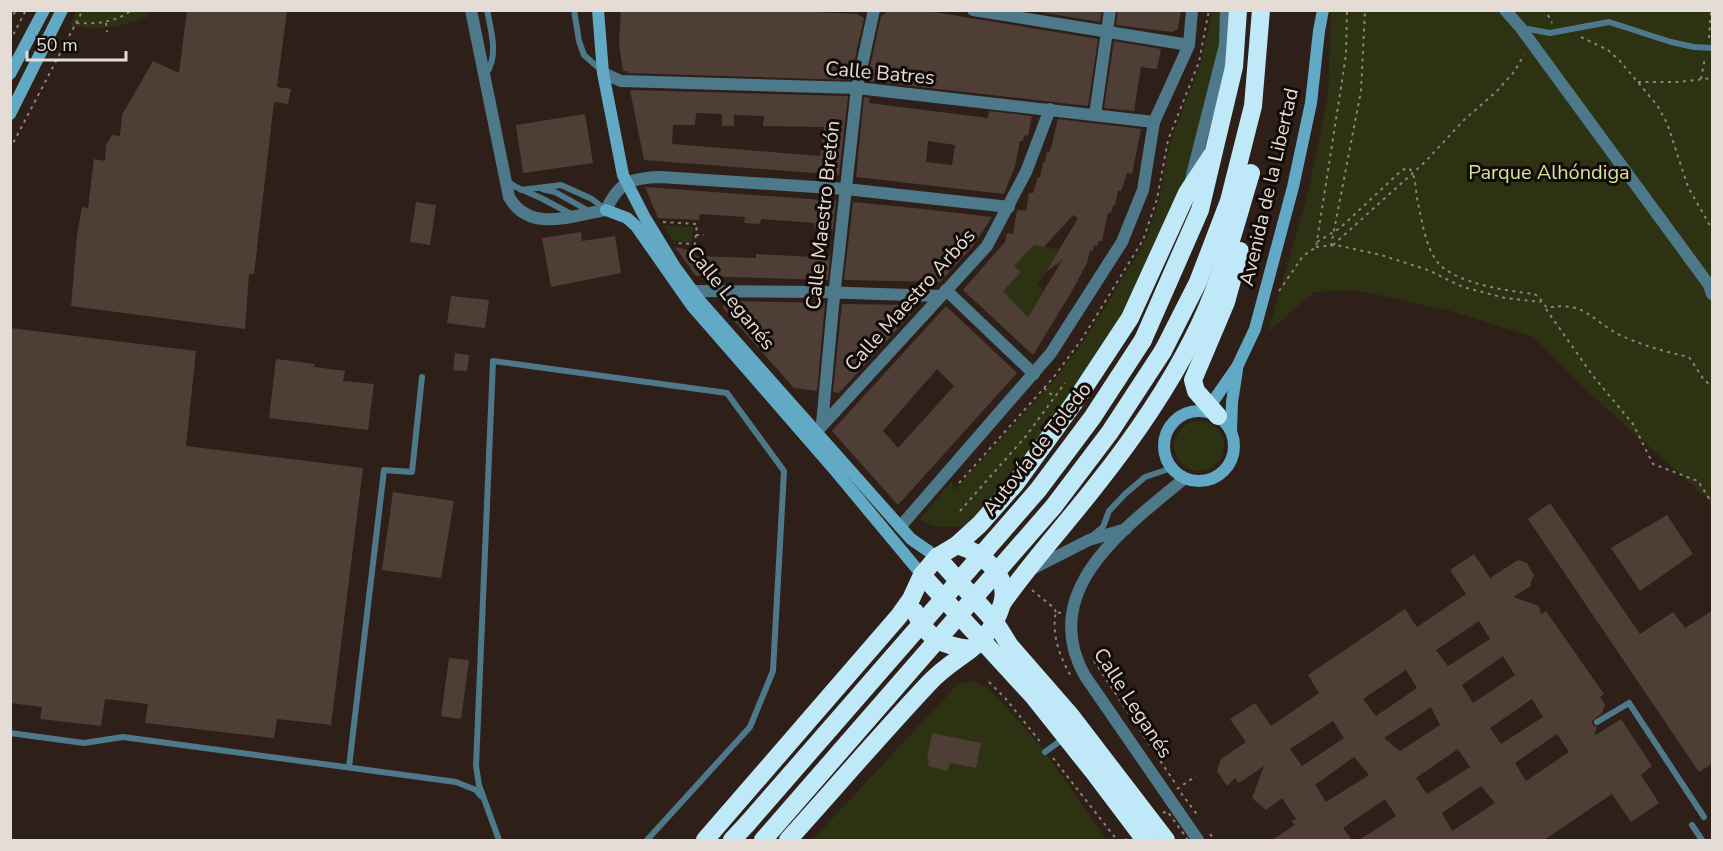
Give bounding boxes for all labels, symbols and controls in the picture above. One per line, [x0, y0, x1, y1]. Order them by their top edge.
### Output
scale bar [27, 24, 126, 62]
text: 50 m [36, 33, 78, 57]
street label: Calle Batres [824, 55, 936, 91]
street label: Avenida de la Libertad [1233, 86, 1305, 288]
street label: Calle Maestro Bretón [800, 119, 846, 311]
park label: Parque Alhóndiga [1468, 159, 1630, 186]
street label: Calle Maestro Arbós [839, 223, 981, 377]
street label: Calle Leganés [681, 240, 781, 356]
street label: Autovía de Toledo [976, 377, 1098, 521]
street label: Calle Leganés [1087, 643, 1179, 763]

